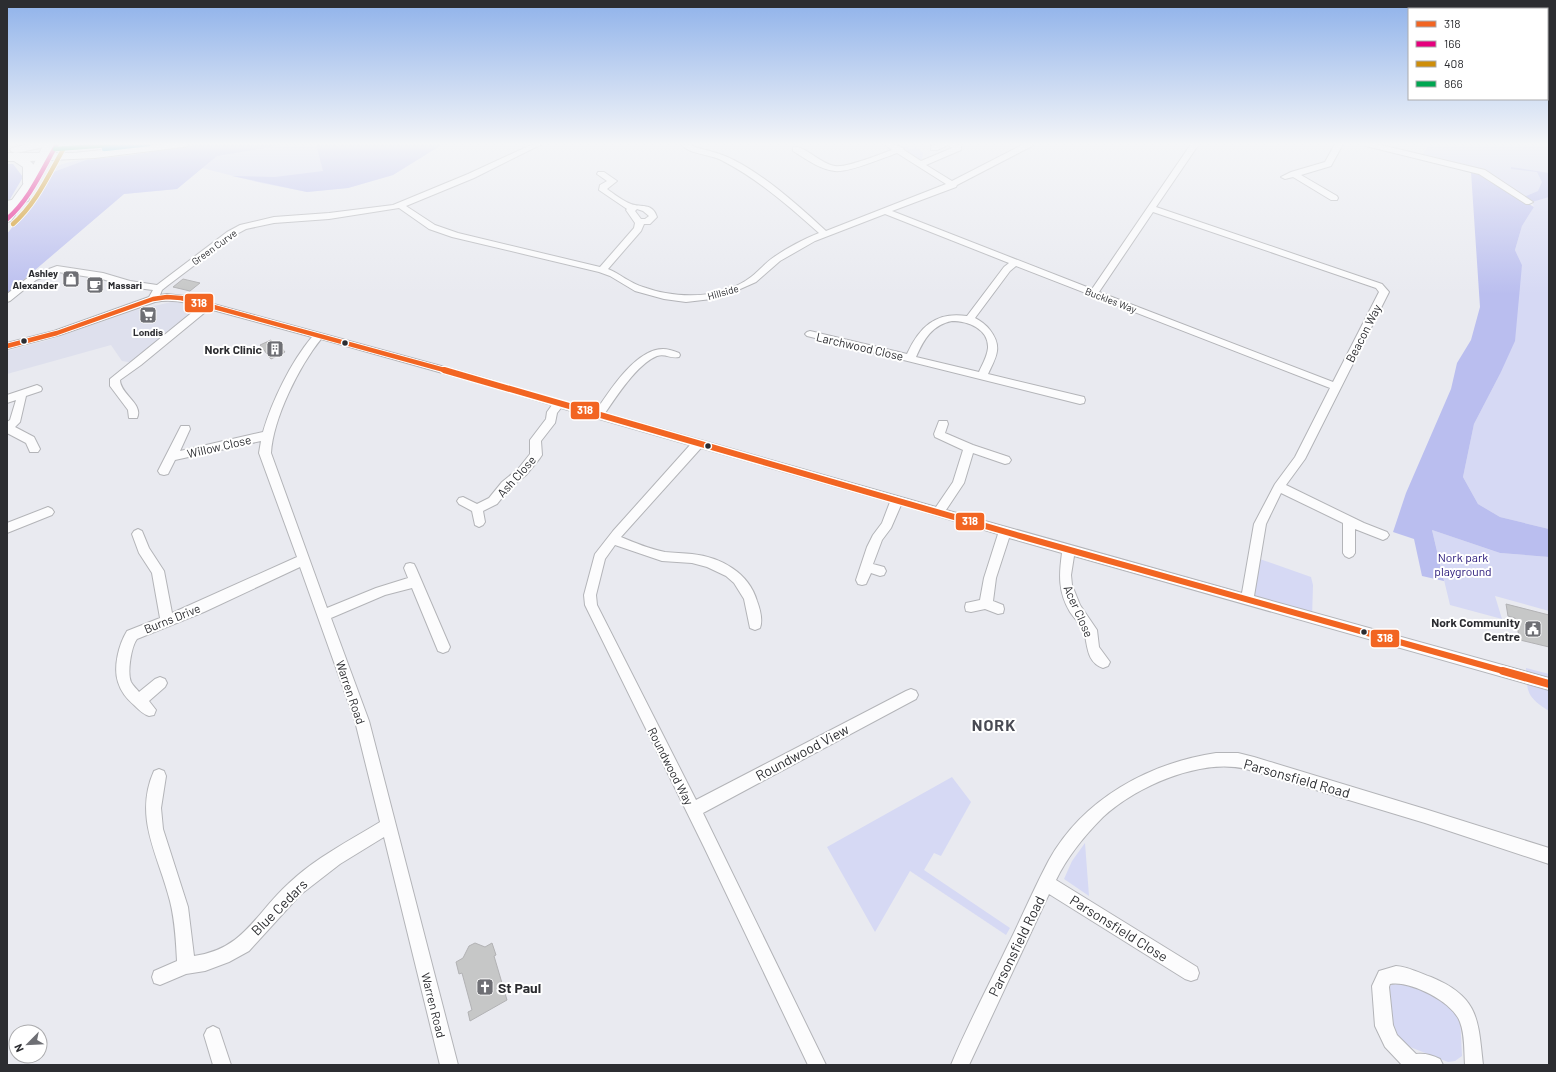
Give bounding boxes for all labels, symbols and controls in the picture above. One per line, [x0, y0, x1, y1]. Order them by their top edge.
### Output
legend [1408, 8, 1548, 100]
text: 318 [1444, 16, 1461, 30]
text: 166 [1444, 36, 1461, 50]
text: 408 [1444, 56, 1464, 70]
text: 866 [1444, 76, 1463, 90]
street label: Green Curve [189, 227, 239, 267]
place label: Ashley Alexander [13, 267, 58, 291]
shop icon: Ashley Alexander [61, 269, 81, 289]
cafe icon: Massari [85, 275, 105, 295]
place label: Massari [108, 279, 143, 291]
street label: Hillside [706, 282, 740, 302]
street label: Buckles Way [1084, 285, 1139, 315]
line badge: 318 [184, 293, 214, 313]
text: 318 [191, 296, 207, 309]
street label: Beacon Way [1342, 301, 1384, 364]
supermarket icon: Londis [138, 305, 158, 325]
place label: Londis [133, 326, 163, 338]
street label: Larchwood Close [815, 329, 905, 363]
unlabelled marker [19, 336, 29, 346]
unlabelled marker [340, 338, 350, 348]
building icon: Nork Clinic [265, 339, 285, 359]
place label: Nork Clinic [205, 342, 263, 356]
line badge: 318 [570, 401, 600, 420]
text: 318 [577, 403, 593, 416]
street label: Willow Close [186, 432, 252, 460]
unlabelled marker [703, 441, 713, 451]
street label: Ash Close [494, 452, 538, 500]
line badge: 318 [955, 512, 985, 531]
text: 318 [962, 514, 978, 527]
park label: Nork park playground [1434, 550, 1492, 578]
street label: Acer Close [1061, 583, 1097, 639]
street label: Burns Drive [142, 600, 202, 636]
place label: Nork Community Centre [1431, 615, 1520, 643]
public building icon: Nork Community Centre [1523, 619, 1543, 639]
unlabelled marker [1359, 627, 1369, 637]
line badge: 318 [1370, 629, 1400, 648]
text: 318 [1377, 631, 1393, 644]
street label: Warren Road [334, 658, 368, 726]
district label: NORK [972, 715, 1016, 734]
street label: Roundwood View [752, 720, 852, 784]
street label: Roundwood Way [645, 725, 697, 808]
street label: Parsonsfield Road [1242, 755, 1352, 801]
street label: Blue Cedars [247, 875, 311, 939]
street label: Parsonsfield Close [1067, 891, 1171, 965]
street label: Parsonsfield Road [984, 893, 1048, 999]
street label: Warren Road [419, 971, 449, 1039]
church icon: St Paul [475, 977, 495, 997]
place label: St Paul [498, 979, 541, 996]
north arrow [8, 1024, 48, 1064]
text: N [11, 1042, 26, 1054]

